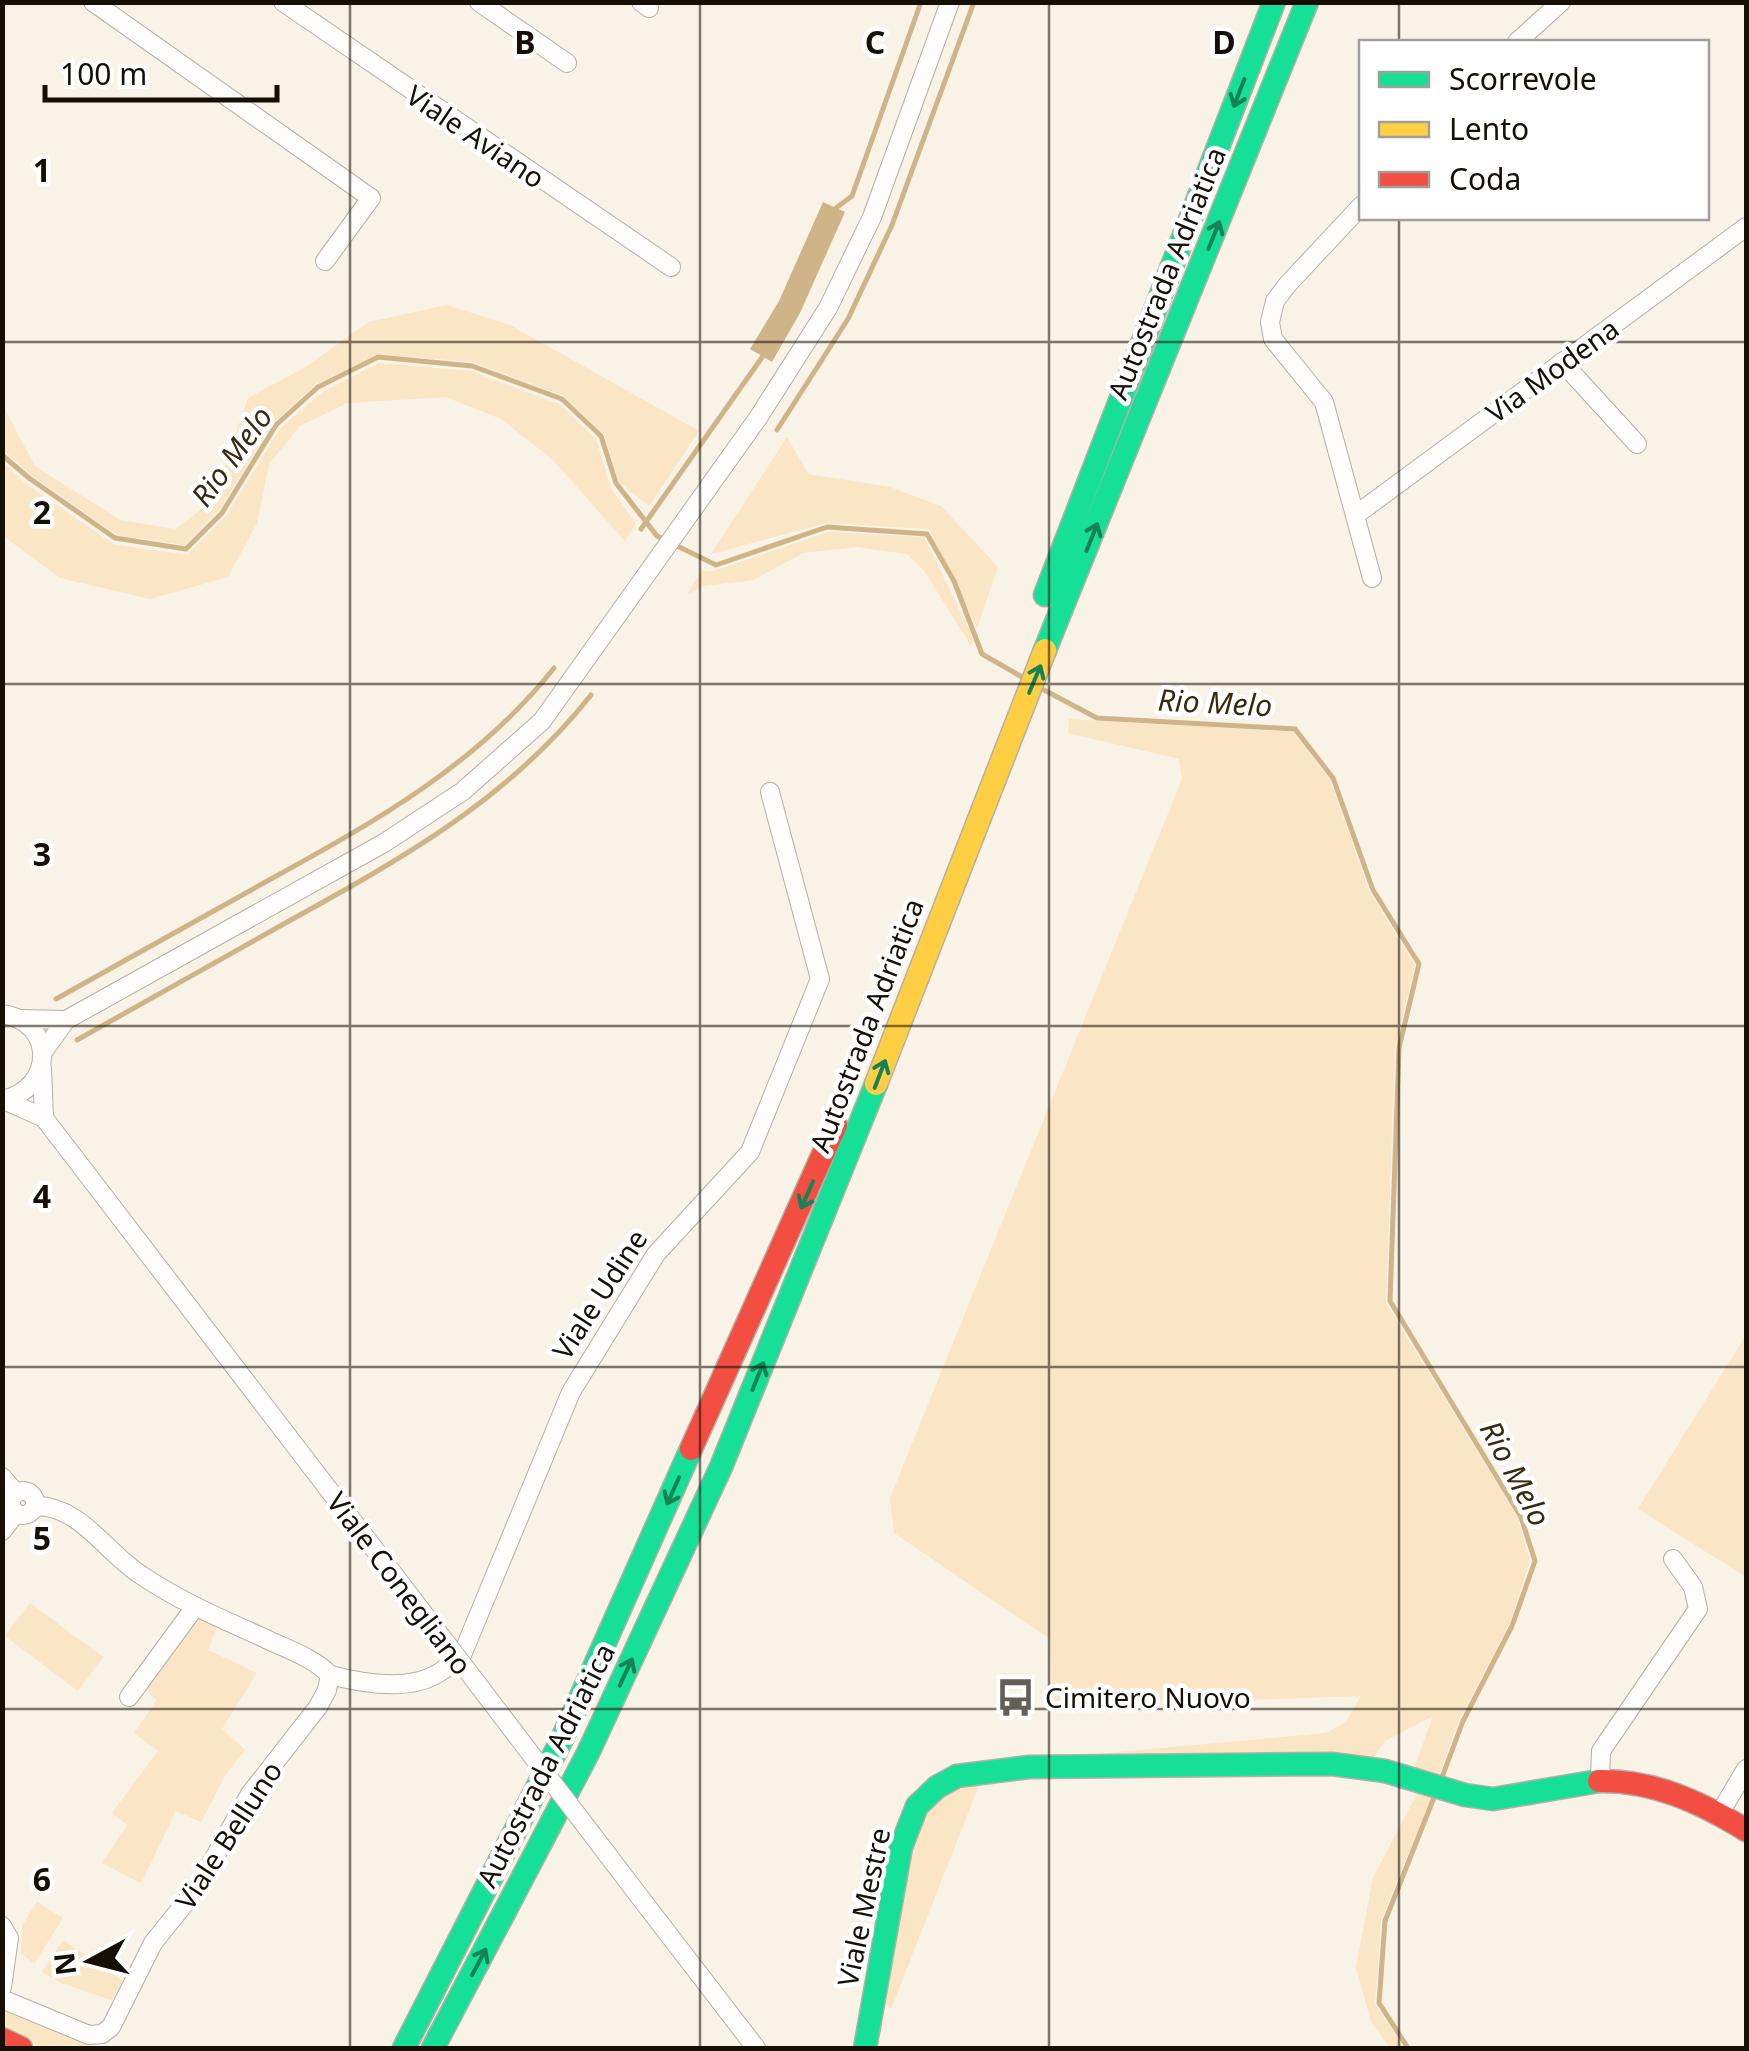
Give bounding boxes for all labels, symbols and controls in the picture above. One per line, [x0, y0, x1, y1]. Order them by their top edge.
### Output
text: B [514, 20, 536, 63]
text: C [865, 20, 885, 63]
text: D [1212, 20, 1236, 63]
scale bar [45, 40, 278, 102]
legend [1359, 40, 1709, 220]
text: 100 m [60, 53, 147, 94]
text: Scorrevole [1449, 58, 1597, 99]
street label: Viale Aviano [399, 76, 553, 196]
one-way arrow [1228, 78, 1246, 108]
text: Lento [1449, 108, 1529, 149]
street label: Autostrada Adriatica [1098, 141, 1234, 405]
text: 1 [33, 148, 51, 191]
text: Coda [1449, 158, 1521, 199]
one-way arrow [1206, 221, 1224, 251]
street label: Via Modena [1478, 309, 1626, 431]
water label: Rio Melo [181, 398, 281, 514]
text: 2 [33, 490, 51, 533]
one-way arrow [1085, 522, 1103, 553]
one-way arrow [1027, 664, 1045, 695]
water label: Rio Melo [1157, 679, 1273, 725]
text: 3 [33, 832, 51, 875]
street label: Autostrada Adriatica [800, 893, 932, 1157]
one-way arrow [872, 1060, 890, 1090]
text: 4 [33, 1174, 51, 1217]
one-way arrow [797, 1179, 815, 1210]
street label: Viale Udine [543, 1222, 655, 1366]
one-way arrow [751, 1361, 769, 1392]
water label: Rio Melo [1471, 1413, 1561, 1533]
one-way arrow [663, 1475, 681, 1506]
street label: Viale Conegliano [319, 1484, 481, 1682]
text: 5 [33, 1516, 51, 1559]
street label: Autostrada Adriatica [467, 1637, 623, 1893]
one-way arrow [617, 1658, 636, 1688]
bus stop icon: Cimitero Nuovo [994, 1676, 1036, 1718]
place label: Cimitero Nuovo [1045, 1678, 1251, 1716]
street label: Viale Belluno [166, 1753, 290, 1917]
street label: Viale Mestre [828, 1824, 898, 1990]
text: 6 [33, 1857, 51, 1900]
north arrow [40, 1911, 140, 2011]
one-way arrow [469, 1948, 489, 1978]
text: N [44, 1951, 84, 1978]

